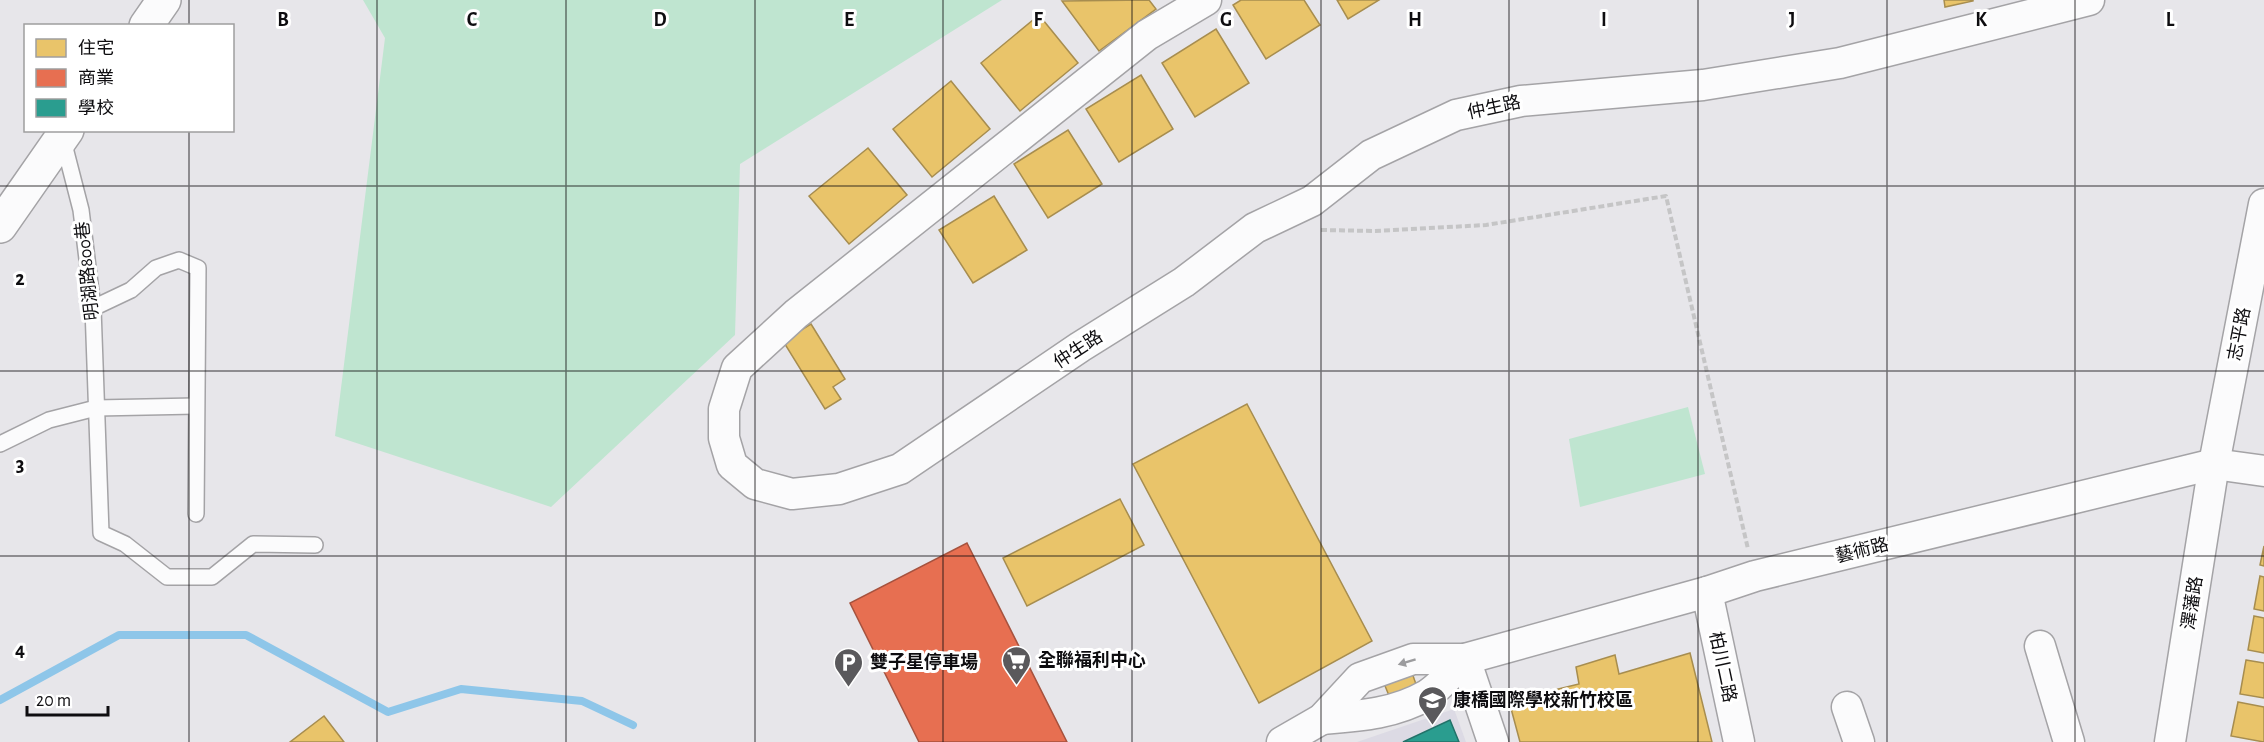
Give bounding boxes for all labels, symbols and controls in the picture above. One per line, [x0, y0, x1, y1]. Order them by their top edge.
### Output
text: B [277, 10, 289, 30]
text: C [467, 10, 478, 30]
text: D [653, 10, 667, 30]
text: E [844, 10, 854, 30]
text: F [1033, 10, 1043, 30]
text: G [1220, 10, 1232, 30]
text: H [1408, 10, 1422, 30]
text: I [1601, 10, 1607, 30]
text: J [1789, 10, 1795, 30]
text: K [1975, 10, 1987, 30]
text: L [2166, 10, 2175, 30]
legend [24, 24, 234, 132]
text: 住宅 [78, 38, 114, 58]
text: 商業 [78, 68, 114, 88]
street label: 仲生路 [1466, 92, 1522, 122]
text: 學校 [78, 98, 114, 118]
street label: 明湖路800巷 [72, 220, 102, 322]
text: 2 [15, 269, 25, 289]
street label: 志平路 [2224, 306, 2254, 362]
street label: 仲生路 [1050, 326, 1106, 372]
text: 3 [16, 455, 24, 475]
street label: 藝術路 [1833, 534, 1891, 566]
street label: 澤藩路 [2178, 575, 2206, 631]
street label: 柏川二路 [1706, 630, 1740, 704]
text: 4 [15, 640, 25, 660]
supermarket icon: 全聯福利中心 [1001, 644, 1033, 686]
parking icon: 雙子星停車場 [833, 646, 865, 688]
place label: 全聯福利中心 [1038, 650, 1146, 670]
place label: 雙子星停車場 [870, 652, 978, 672]
one-way arrow [1398, 658, 1416, 667]
scale bar [27, 679, 108, 717]
school or university icon: 康橋國際學校新竹校區 [1416, 684, 1448, 726]
place label: 康橋國際學校新竹校區 [1453, 690, 1633, 710]
text: 20 m [36, 692, 71, 710]

